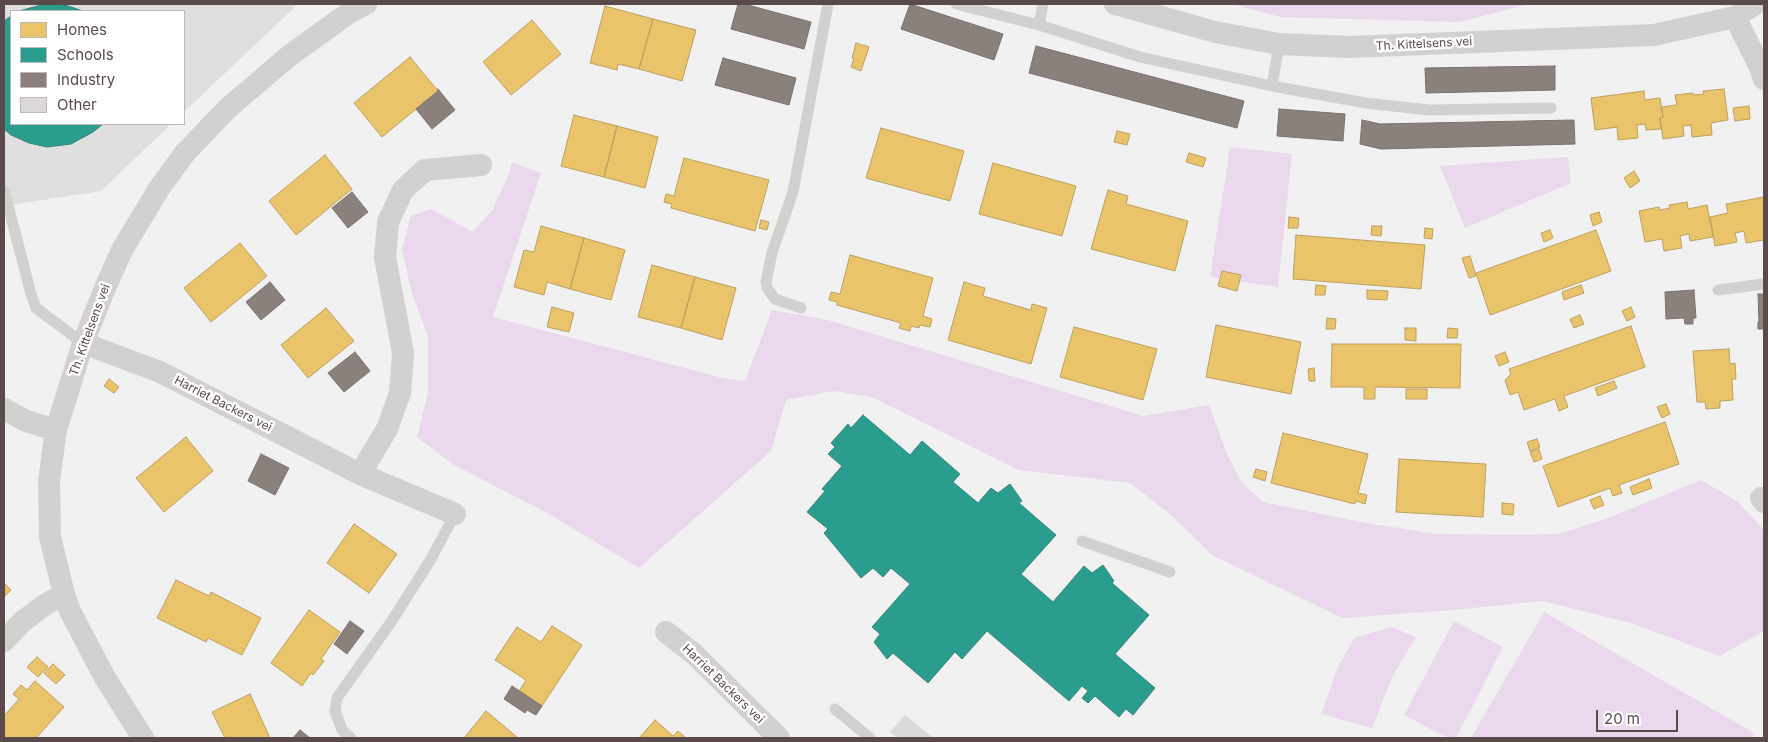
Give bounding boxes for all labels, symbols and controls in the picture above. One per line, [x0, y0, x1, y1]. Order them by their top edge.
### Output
legend [10, 10, 185, 125]
text: Homes [57, 20, 107, 39]
street label: Th. Kittelsens vei [1375, 34, 1473, 54]
text: Schools [57, 45, 114, 64]
text: Industry [57, 70, 115, 89]
text: Other [57, 95, 97, 114]
street label: Th. Kittelsens vei [67, 282, 113, 378]
street label: Harriet Backers vei [172, 373, 274, 435]
street label: Harriet Backers vei [679, 641, 767, 727]
scale bar [1598, 700, 1680, 732]
text: 20 m [1604, 709, 1640, 728]

